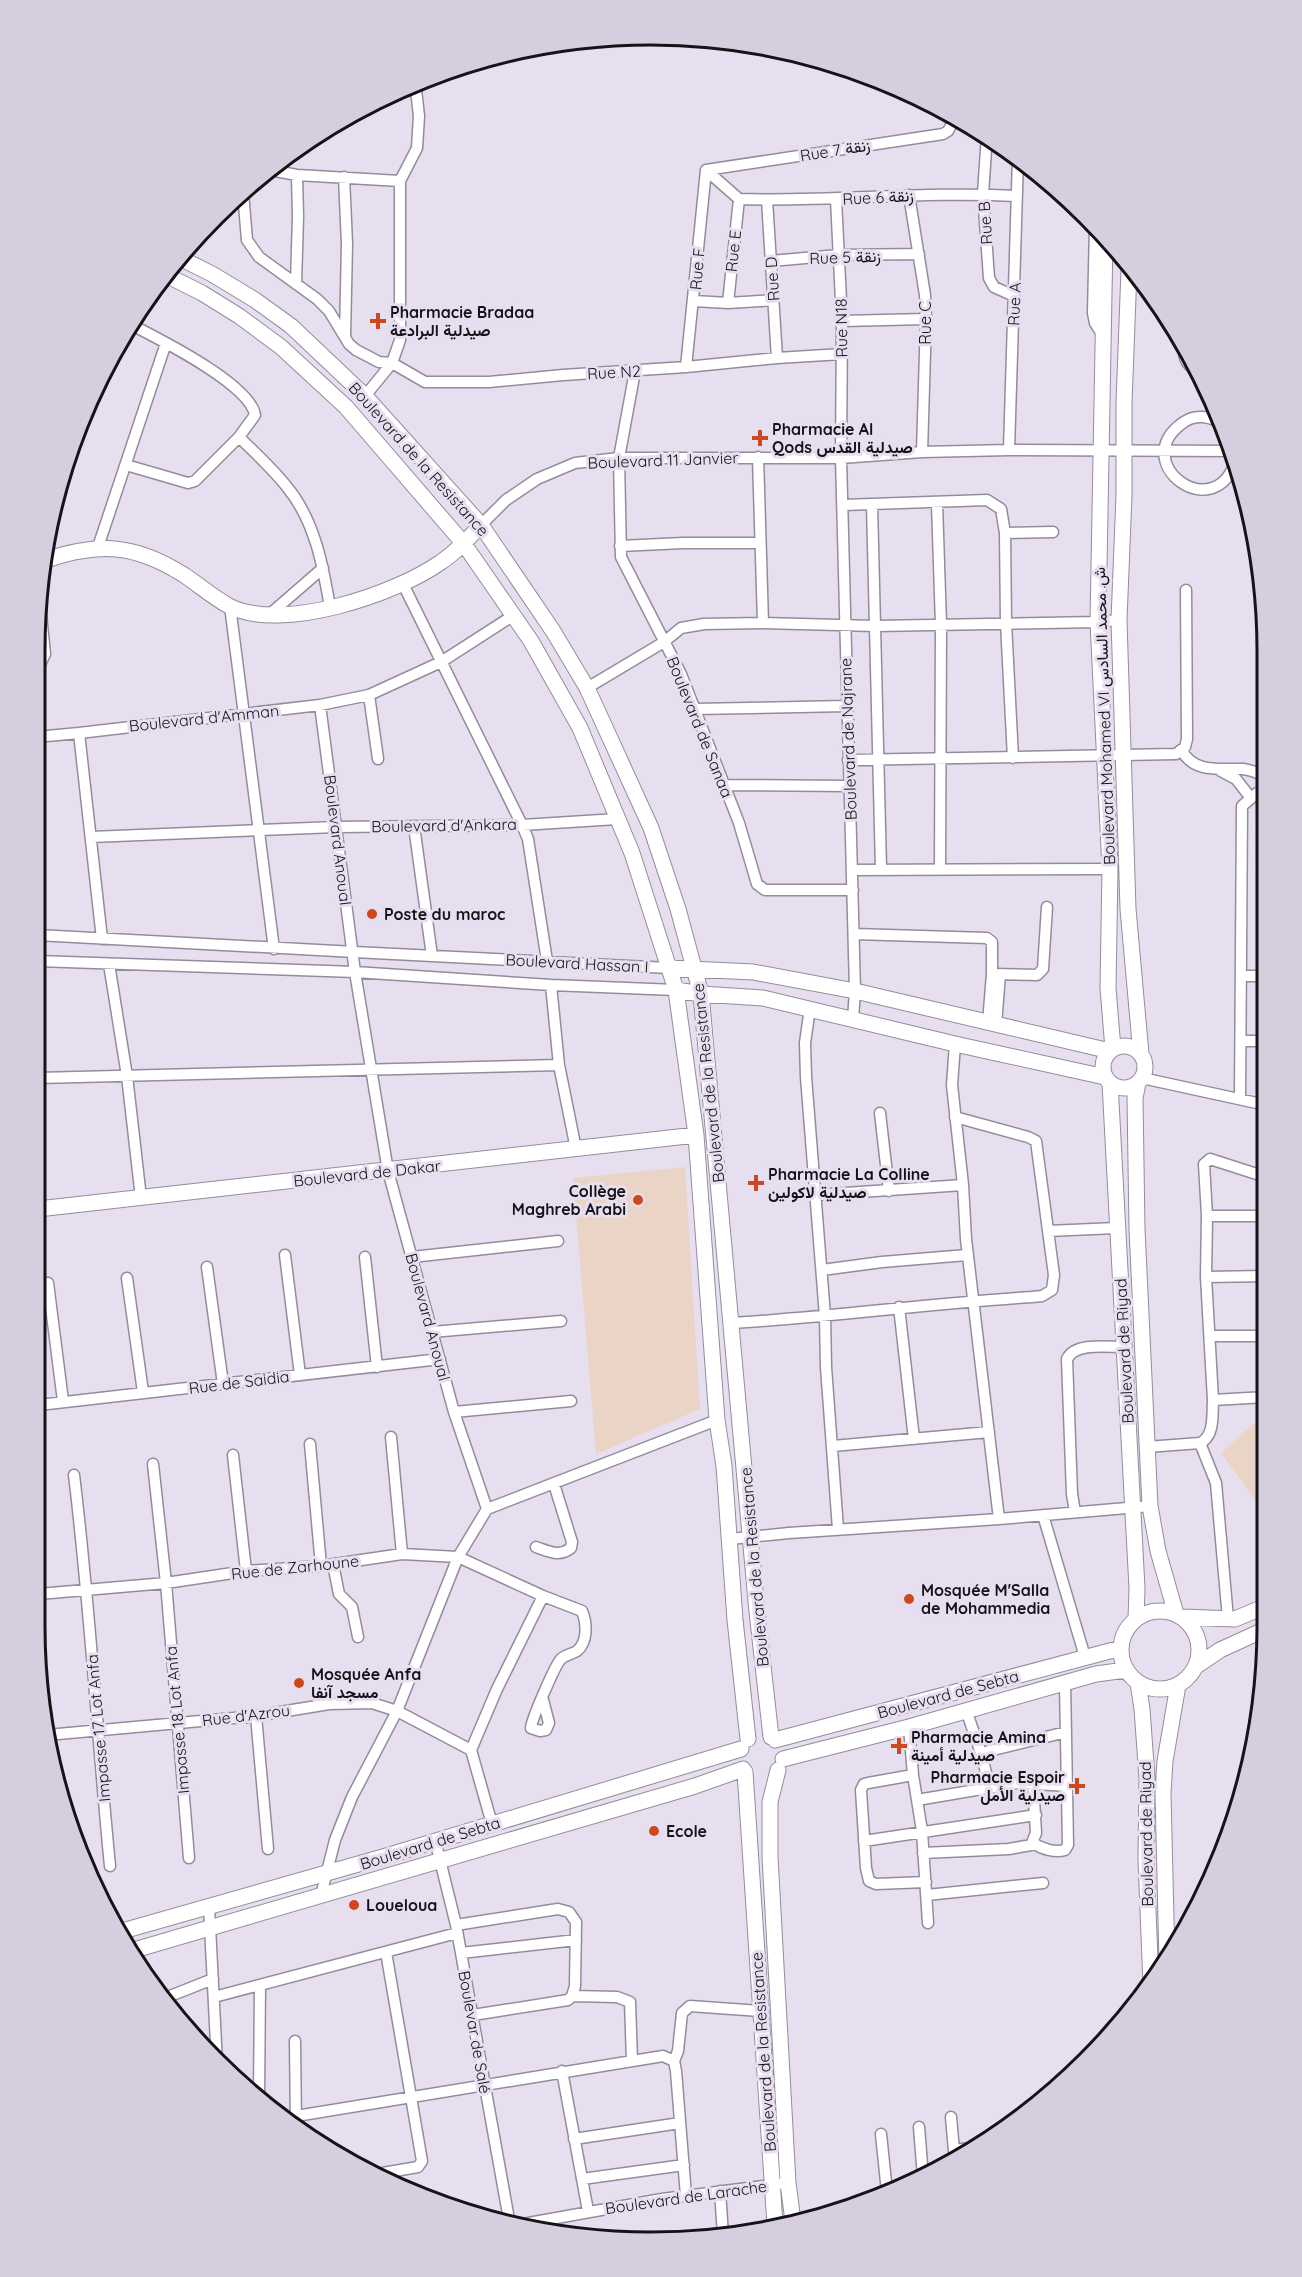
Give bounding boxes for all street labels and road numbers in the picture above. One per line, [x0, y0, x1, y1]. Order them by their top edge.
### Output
street label: Rue 7 زنقة [798, 135, 872, 166]
street label: Rue 6 زنقة [842, 185, 914, 210]
street label: Rue B [974, 201, 996, 245]
street label: Rue E [721, 229, 745, 273]
street label: Rue 5 زنقة [809, 246, 881, 269]
street label: Rue F [685, 247, 709, 291]
street label: Rue D [760, 256, 784, 302]
street label: Rue A [1003, 282, 1025, 326]
street label: Rue N18 [830, 298, 852, 358]
street label: Rue C [915, 301, 935, 345]
street label: Rue N2 [587, 361, 641, 383]
street label: Boulevard de la Resistance [345, 378, 493, 540]
street label: Boulevard 11 Janvier [587, 447, 739, 473]
street label: Boulevard Mohamed VI ش. محمد السادس [1089, 566, 1120, 865]
street label: Boulevard de Sanaa [663, 654, 737, 800]
street label: Boulevard de Najrane [835, 658, 861, 820]
street label: Boulevard d'Amman [128, 700, 280, 736]
street label: Boulevard Anoual [320, 774, 356, 906]
street label: Boulevard d'Ankara [371, 814, 517, 836]
street label: Boulevard Hassan I [505, 949, 649, 977]
street label: Boulevard de la Resistance [688, 982, 728, 1184]
street label: Boulevard de Dakar [292, 1155, 442, 1191]
street label: Boulevard Anoual [401, 1251, 455, 1383]
street label: Boulevard de Riyad [1110, 1278, 1138, 1424]
street label: Rue de Saidia [188, 1366, 290, 1398]
street label: Boulevard de la Resistance [735, 1466, 773, 1668]
street label: Rue de Zarhoune [230, 1550, 360, 1584]
street label: Impasse 18 Lot Anfa [161, 1645, 193, 1795]
street label: Impasse 17 Lot Anfa [82, 1653, 114, 1803]
street label: Boulevard de Sebta [875, 1665, 1021, 1723]
street label: Rue d'Azrou [201, 1700, 291, 1730]
street label: Boulevard de Riyad [1135, 1761, 1157, 1907]
street label: Boulevard de Sebta [357, 1812, 503, 1874]
street label: Boulevard de la Resistance [746, 1951, 780, 2153]
street label: Boulevar de Salé [454, 1969, 496, 2095]
street label: Boulevard de Larache [604, 2176, 768, 2218]

